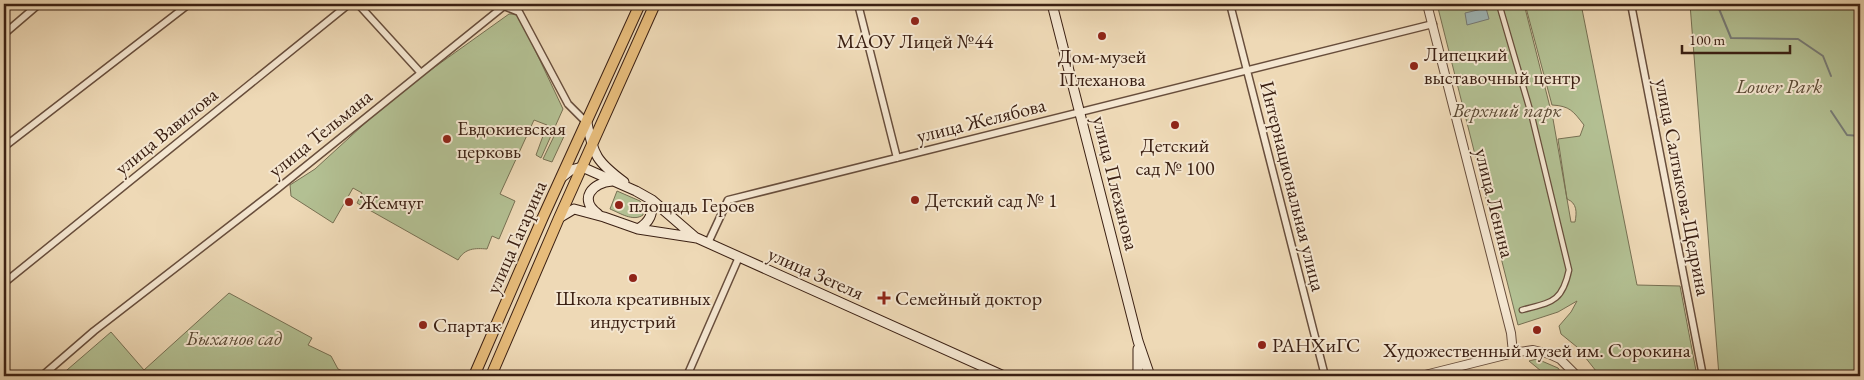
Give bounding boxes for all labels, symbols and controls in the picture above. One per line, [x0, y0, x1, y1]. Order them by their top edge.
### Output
marker: МАОУ Лицей №44 [909, 15, 921, 27]
scale bar [1682, 22, 1789, 54]
place label: МАОУ Лицей №44 [837, 28, 994, 54]
marker: Дом-музей Плеханова [1096, 30, 1108, 42]
text: 100 m [1689, 30, 1726, 49]
place label: Липецкий выставочный центр [1424, 41, 1581, 90]
place label: Дом-музей Плеханова [1058, 43, 1147, 92]
marker: Липецкий выставочный центр [1408, 60, 1420, 72]
park label: Lower Park [1735, 73, 1822, 99]
street label: улица Салтыкова-Щедрина [1649, 76, 1717, 298]
street label: Интернациональная улица [1254, 78, 1332, 294]
street label: улица Вавилова [109, 81, 223, 181]
street label: улица Тельмана [263, 83, 377, 183]
street label: улица Желябова [914, 91, 1048, 149]
park label: Верхний парк [1451, 97, 1562, 123]
street label: улица Плеханова [1087, 113, 1145, 253]
place label: Евдокиевская церковь [457, 115, 566, 164]
marker: Детский сад № 100 [1169, 119, 1181, 131]
place label: Детский сад № 100 [1135, 132, 1215, 181]
marker: Евдокиевская церковь [441, 133, 453, 145]
street label: улица Ленина [1469, 145, 1521, 261]
street label: улица Гагарина [479, 176, 553, 298]
place label: Детский сад № 1 [925, 187, 1057, 213]
place label: Жемчуг [358, 189, 423, 215]
place label: площадь Героев [629, 192, 754, 218]
marker: Детский сад № 1 [909, 194, 921, 206]
marker: Жемчуг [343, 196, 355, 208]
marker: площадь Героев [613, 199, 625, 211]
street label: улица Зегеля [764, 240, 868, 306]
marker: Школа креативных индустрий [627, 272, 639, 284]
place label: Школа креативных индустрий [555, 285, 711, 334]
place label: Семейный доктор [895, 285, 1042, 311]
marker: Семейный доктор [877, 291, 891, 305]
place label: Спартак [433, 312, 502, 338]
marker: Спартак [417, 319, 429, 331]
marker: Художественный музей им. Сорокина [1531, 324, 1543, 336]
park label: Быханов сад [185, 325, 282, 351]
place label: РАНХиГС [1272, 332, 1360, 358]
place label: Художественный музей им. Сорокина [1382, 337, 1691, 363]
marker: РАНХиГС [1256, 339, 1268, 351]

